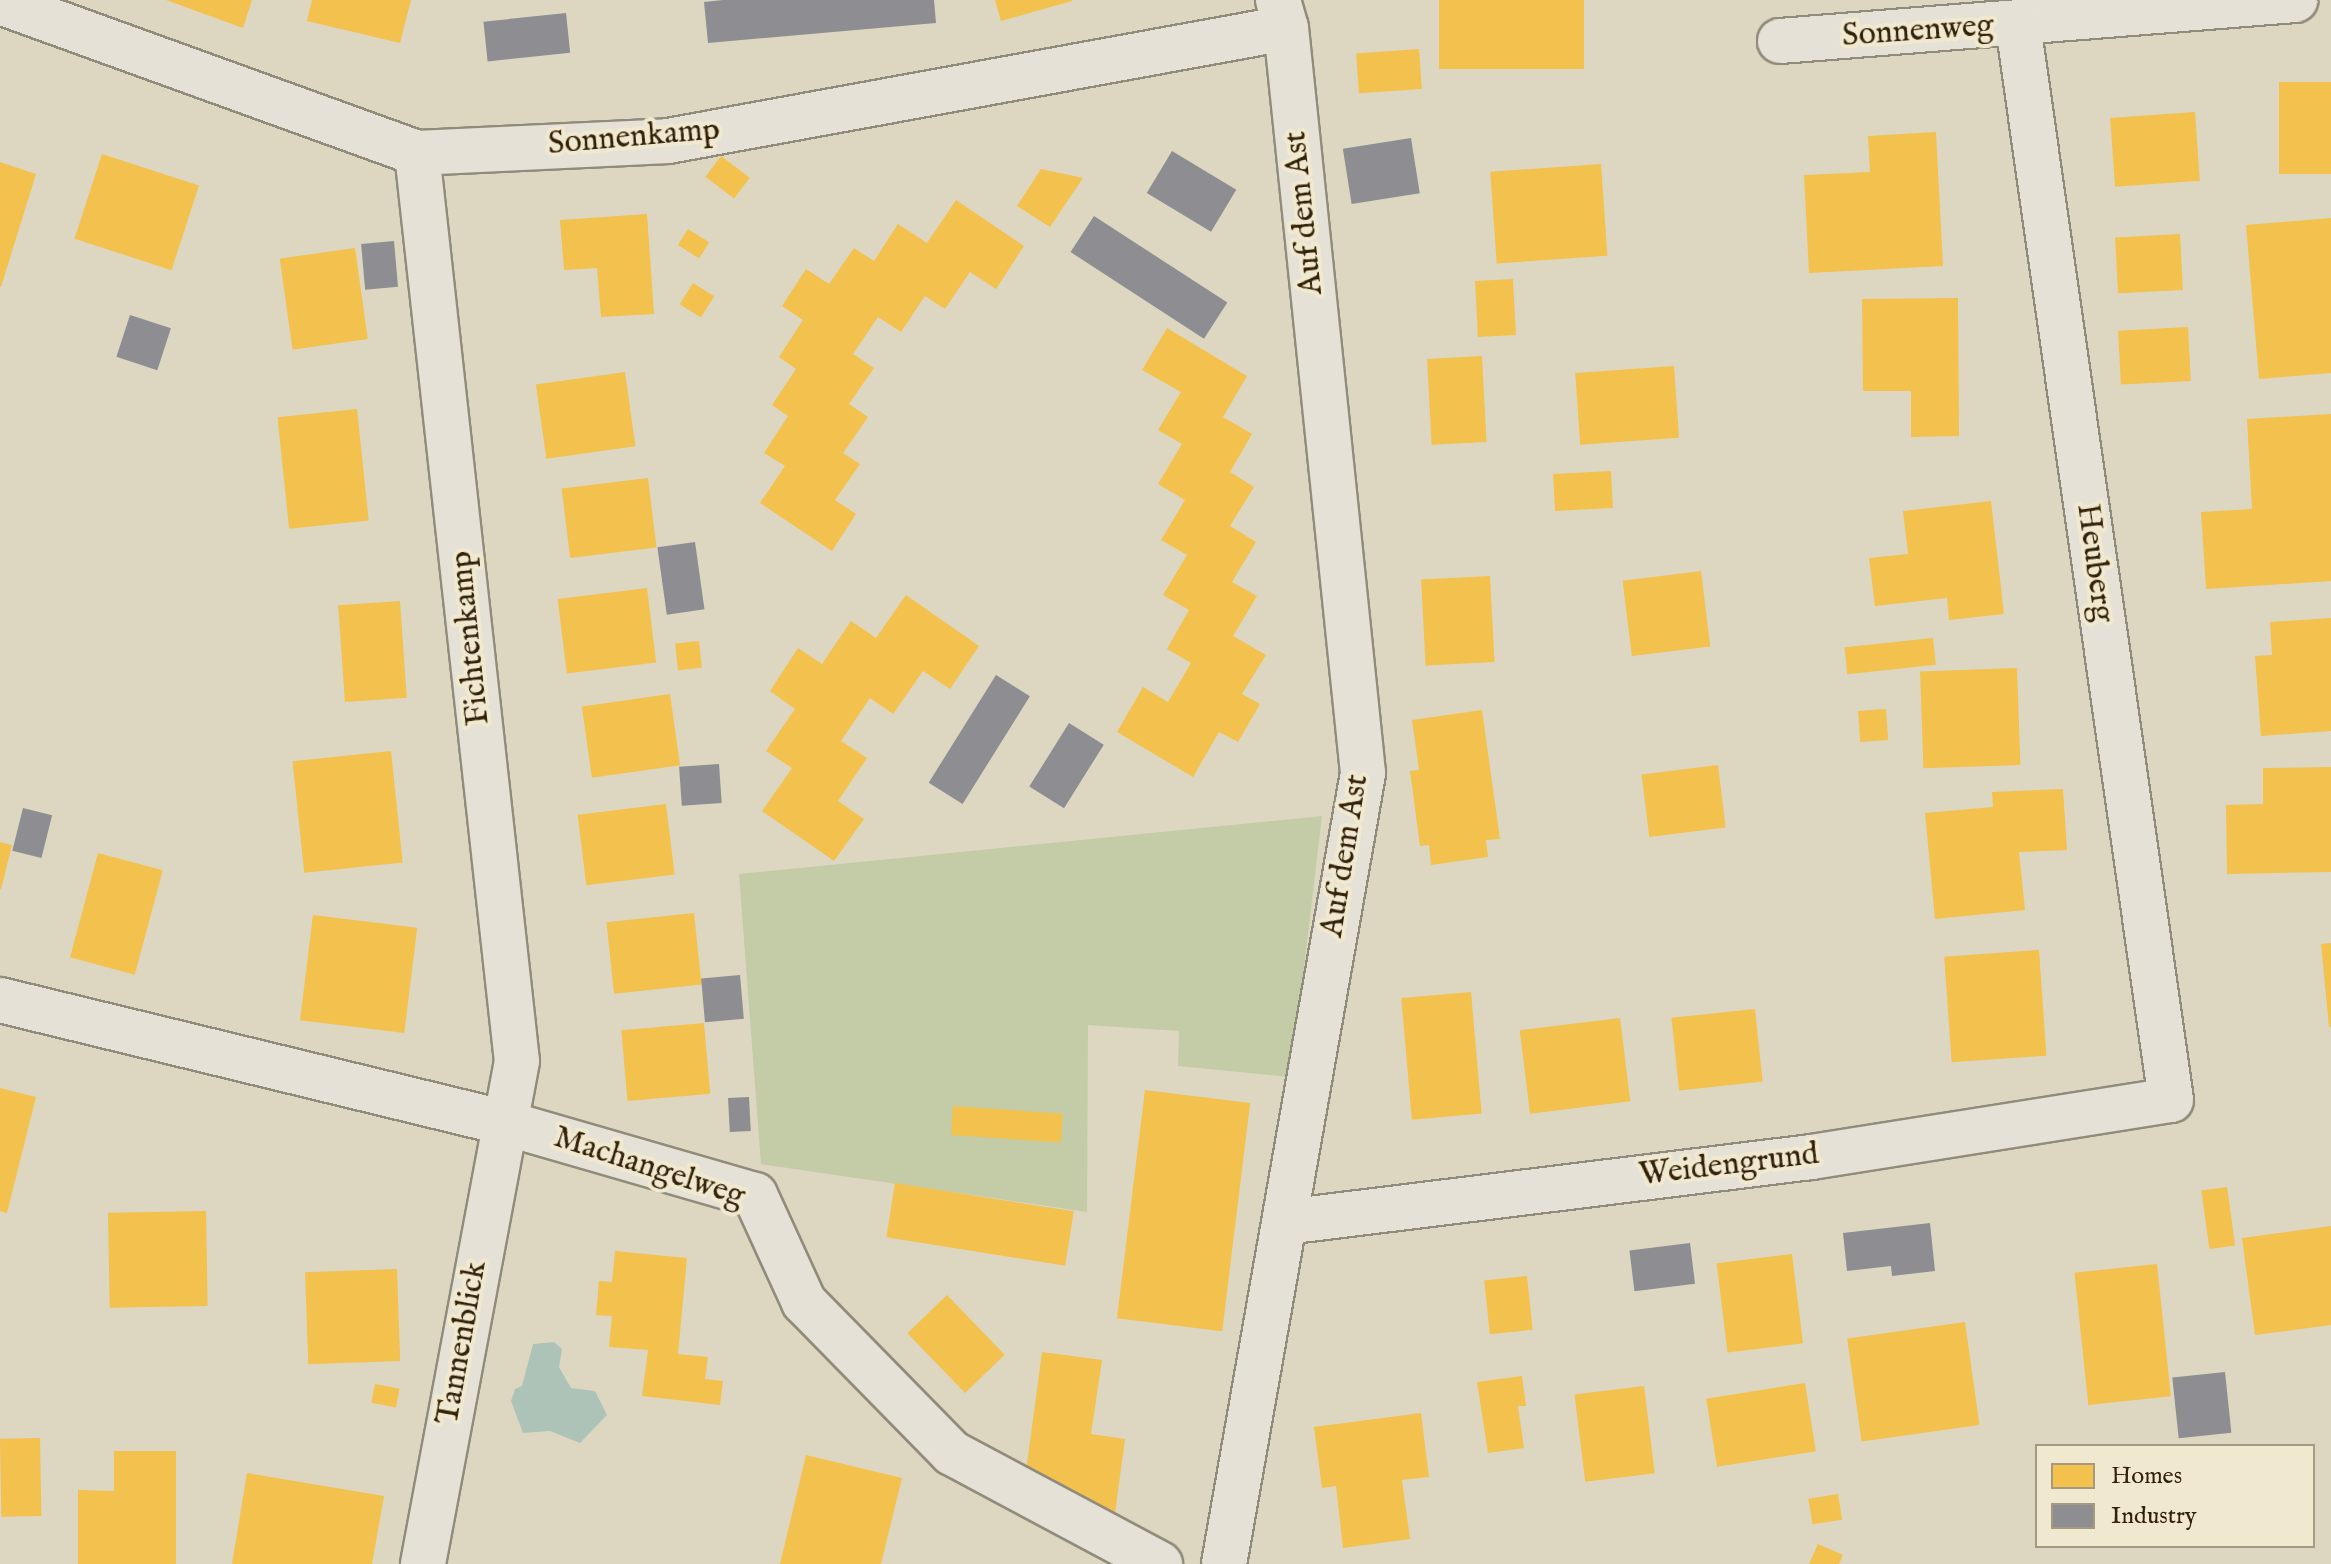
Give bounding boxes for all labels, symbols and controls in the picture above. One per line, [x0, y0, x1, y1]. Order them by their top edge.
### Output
street label: Sonnenweg [1841, 8, 1995, 56]
street label: Sonnenkamp [546, 111, 722, 165]
street label: Auf dem Ast [1277, 129, 1333, 297]
street label: Heuberg [2067, 501, 2121, 625]
street label: Fichtenkamp [443, 549, 499, 727]
street label: Auf dem Ast [1314, 772, 1378, 940]
street label: Machangelweg [549, 1119, 749, 1217]
street label: Weidengrund [1637, 1136, 1821, 1196]
street label: Tannenblick [430, 1258, 496, 1428]
legend [2035, 1444, 2315, 1548]
text: Homes [2111, 1461, 2182, 1492]
text: Industry [2111, 1501, 2197, 1532]

